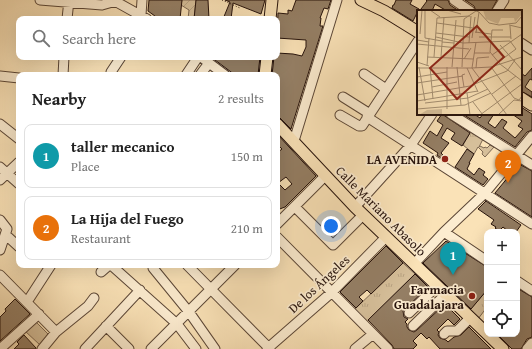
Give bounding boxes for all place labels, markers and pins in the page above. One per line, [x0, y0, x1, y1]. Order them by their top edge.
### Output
place label: LA AVENIDA [367, 150, 438, 169]
pin: 2 [495, 150, 521, 183]
marker: LA AVENIDA [440, 154, 450, 164]
pin: 1 [440, 242, 466, 275]
place label: Farmacia Guadalajara [394, 280, 464, 314]
marker: Farmacia Guadalajara [467, 291, 477, 301]

